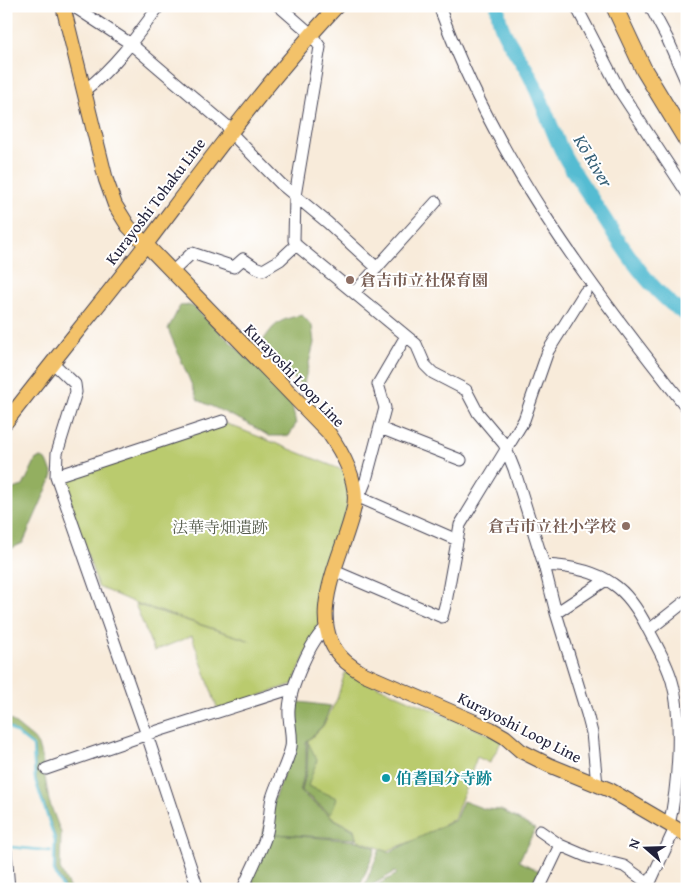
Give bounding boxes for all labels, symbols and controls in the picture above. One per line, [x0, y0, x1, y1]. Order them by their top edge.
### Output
water label: Kō River [567, 128, 620, 193]
street label: Kurayoshi Tohaku Line [99, 133, 211, 269]
place label: 倉吉市立社保育園 [360, 268, 488, 292]
marker: 倉吉市立社保育園 [344, 274, 356, 286]
street label: Kurayoshi Loop Line [239, 318, 351, 432]
place label: 倉吉市立社小学校 [488, 514, 617, 538]
park label: 法華寺畑遺跡 [172, 515, 268, 539]
marker: 倉吉市立社小学校 [620, 520, 632, 532]
street label: Kurayoshi Loop Line [454, 685, 586, 769]
place label: 伯耆国分寺跡 [396, 766, 492, 790]
marker: 伯耆国分寺跡 [380, 772, 392, 784]
north arrow [620, 822, 670, 872]
text: N [623, 835, 645, 851]

